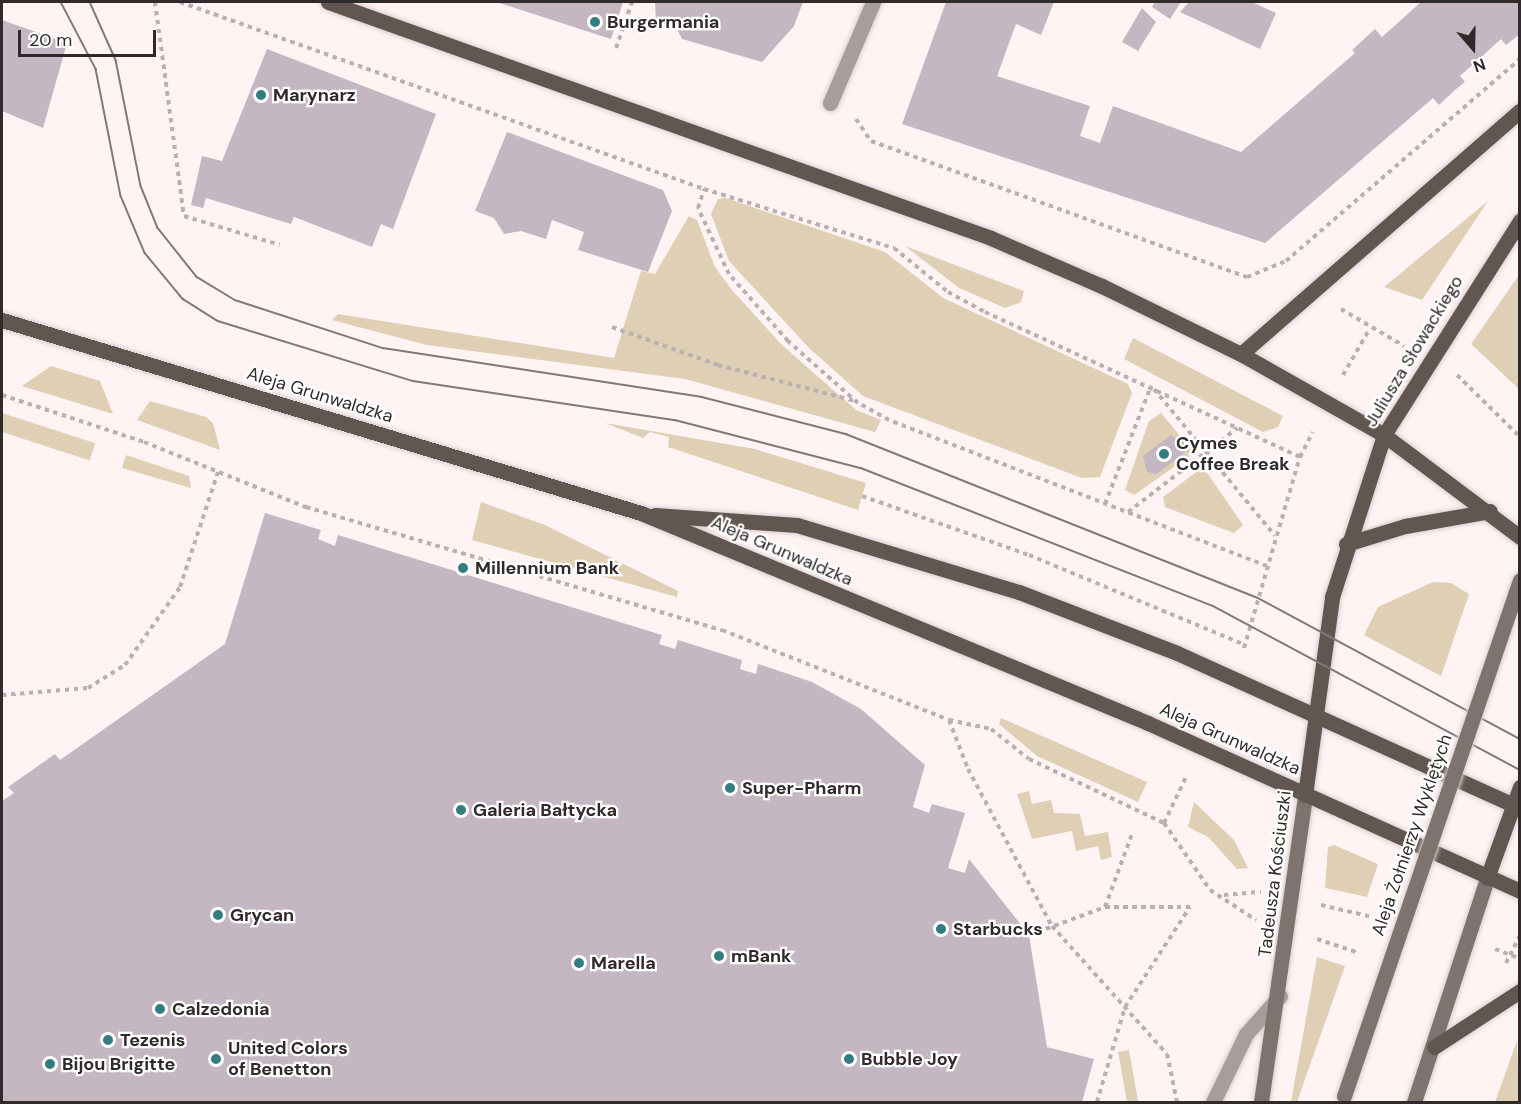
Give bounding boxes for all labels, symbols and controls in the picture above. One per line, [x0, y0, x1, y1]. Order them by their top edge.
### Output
place label: Burgermania [607, 11, 719, 33]
marker: Burgermania [588, 15, 602, 29]
scale bar [21, 18, 159, 56]
north arrow [1443, 18, 1503, 78]
text: 20 m [29, 28, 72, 52]
text: N [1470, 54, 1488, 77]
place label: Marynarz [273, 84, 356, 106]
marker: Marynarz [254, 88, 268, 102]
street label: Juliusza Słowackiego [1360, 271, 1468, 431]
street label: Aleja Grunwaldzka [244, 363, 396, 427]
place label: Cymes Coffee Break [1176, 433, 1290, 476]
marker: Cymes Coffee Break [1157, 447, 1171, 461]
street label: Aleja Grunwaldzka [708, 511, 856, 591]
place label: Millennium Bank [475, 557, 619, 579]
marker: Millennium Bank [456, 561, 470, 575]
street label: Aleja Grunwaldzka [1156, 698, 1304, 780]
street label: Aleja Żołnierzy Wyklętych [1367, 731, 1457, 939]
place label: Super-Pharm [742, 777, 861, 799]
marker: Super-Pharm [723, 781, 737, 795]
street label: Tadeusza Kościuszki [1254, 790, 1296, 958]
place label: Galeria Bałtycka [473, 799, 617, 821]
marker: Galeria Bałtycka [454, 803, 468, 817]
place label: Grycan [230, 904, 294, 926]
marker: Grycan [211, 908, 225, 922]
place label: Starbucks [953, 918, 1043, 940]
marker: Starbucks [934, 922, 948, 936]
place label: mBank [731, 945, 791, 967]
marker: mBank [712, 949, 726, 963]
place label: Marella [591, 952, 656, 974]
marker: Marella [572, 956, 586, 970]
place label: Calzedonia [172, 998, 270, 1020]
marker: Calzedonia [153, 1002, 167, 1016]
place label: Tezenis [120, 1029, 185, 1051]
marker: Tezenis [101, 1033, 115, 1047]
place label: United Colors of Benetton [228, 1038, 348, 1080]
place label: Bubble Joy [861, 1048, 958, 1070]
marker: United Colors of Benetton [209, 1052, 223, 1066]
marker: Bubble Joy [842, 1052, 856, 1066]
place label: Bijou Brigitte [62, 1053, 175, 1075]
marker: Bijou Brigitte [43, 1057, 57, 1071]

